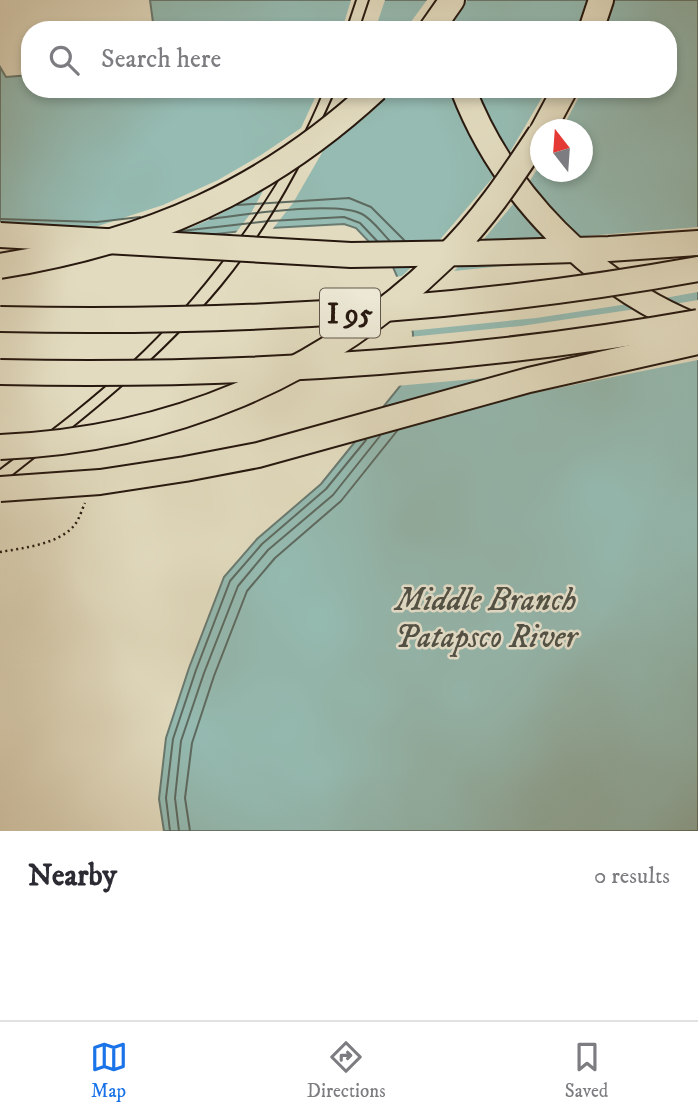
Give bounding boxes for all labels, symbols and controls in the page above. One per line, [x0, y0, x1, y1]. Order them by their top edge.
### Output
search box [21, 21, 677, 98]
icon: search [45, 41, 83, 79]
text: Search here [101, 43, 221, 76]
north arrow [530, 119, 593, 182]
road number: I 95 [320, 288, 380, 338]
water label: Middle Branch Patapsco River [393, 581, 579, 658]
text: Nearby [28, 858, 117, 895]
text: 0 results [594, 862, 670, 891]
tab: Map [90, 1038, 128, 1103]
tab: Directions [307, 1038, 386, 1103]
tab: Saved [565, 1038, 608, 1103]

